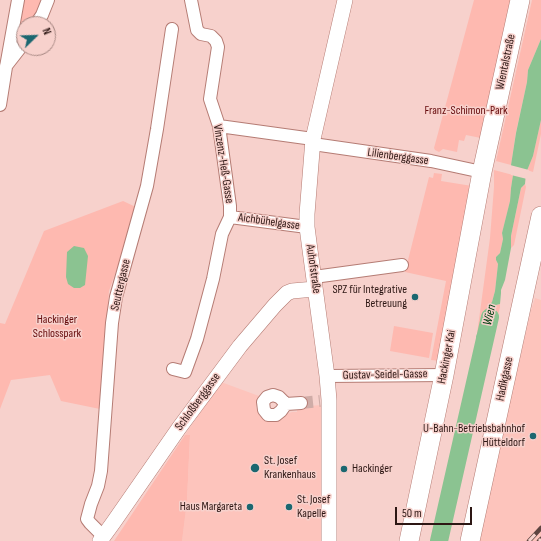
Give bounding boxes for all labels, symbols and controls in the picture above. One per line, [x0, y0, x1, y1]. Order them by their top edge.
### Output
north arrow [16, 16, 56, 56]
text: N [39, 26, 54, 37]
street label: Wientalstraße [493, 33, 519, 91]
park label: Franz-Schimon-Park [424, 104, 508, 118]
street label: Vinzenz-Heß-Gasse [210, 123, 236, 205]
street label: Lilienberggasse [366, 146, 430, 168]
street label: Aichbühelgasse [237, 211, 301, 233]
street label: Auhofstraße [302, 244, 324, 294]
street label: Seuttergasse [108, 258, 134, 312]
place label: SPZ für Integrative Betreuung [332, 283, 407, 311]
marker: SPZ für Integrative Betreuung [410, 292, 420, 302]
water label: Wien [480, 303, 500, 327]
park label: Hackinger Schlosspark [33, 313, 81, 341]
street label: Hackinger Kai [435, 329, 459, 385]
street label: Hadikgasse [493, 356, 517, 402]
street label: Gustav-Seidel-Gasse [342, 367, 428, 383]
street label: Schloßberggasse [172, 370, 224, 434]
place label: U-Bahn-Betriebsbahnhof Hütteldorf [423, 422, 525, 450]
marker: U-Bahn-Betriebsbahnhof Hütteldorf [528, 431, 538, 441]
place label: St. Josef Krankenhaus [264, 454, 316, 482]
marker: St. Josef Krankenhaus [249, 462, 261, 474]
place label: Hackinger [352, 462, 392, 476]
marker: Hackinger [339, 464, 349, 474]
place label: St. Josef Kapelle [297, 493, 330, 521]
scale bar [397, 499, 474, 525]
place label: Haus Margareta [180, 500, 242, 514]
marker: Haus Margareta [245, 502, 255, 512]
marker: St. Josef Kapelle [284, 502, 294, 512]
text: 50 m [402, 506, 422, 521]

